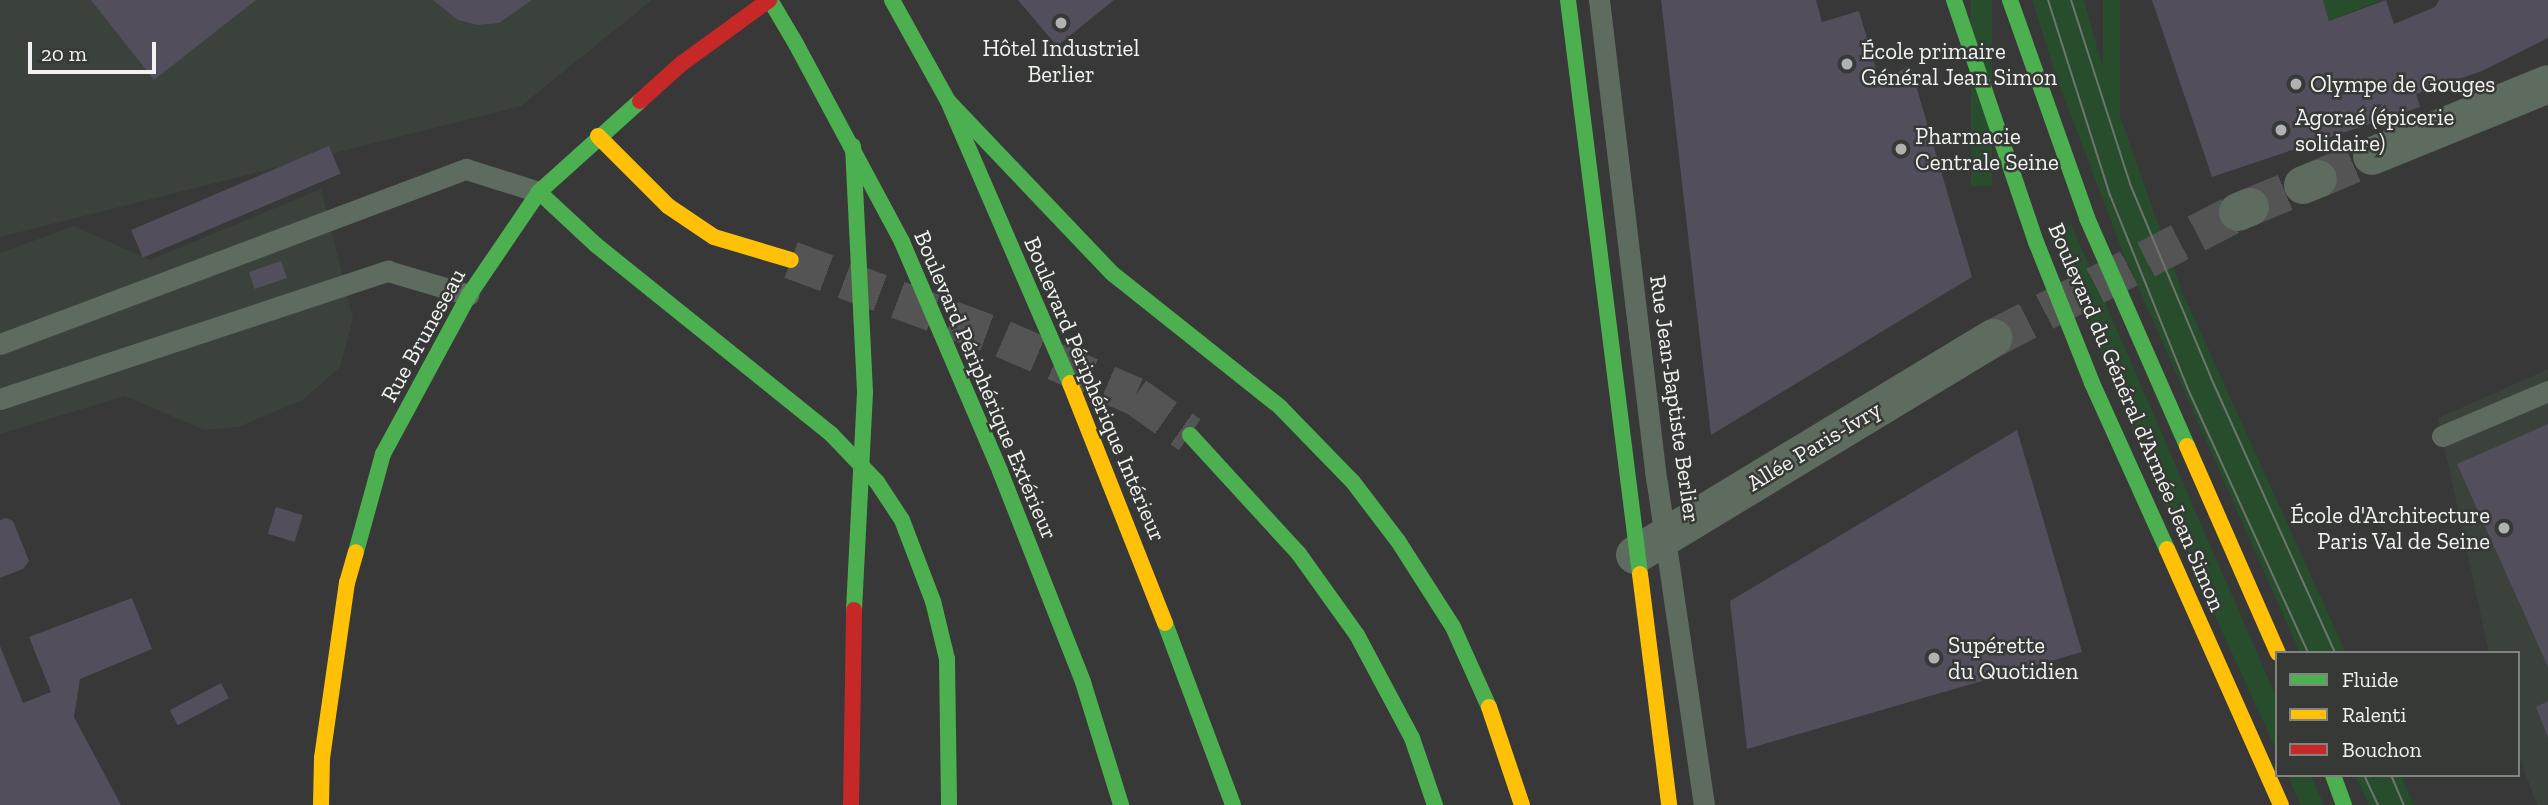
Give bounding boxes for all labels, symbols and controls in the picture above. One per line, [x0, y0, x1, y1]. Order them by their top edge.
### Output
marker: Hôtel Industriel Berlier [1053, 15, 1069, 31]
scale bar [32, 28, 159, 72]
place label: Hôtel Industriel Berlier [982, 34, 1140, 88]
place label: École primaire Général Jean Simon [1861, 37, 2058, 91]
text: 20 m [41, 41, 87, 66]
marker: École primaire Général Jean Simon [1839, 56, 1855, 72]
place label: Olympe de Gouges [2310, 70, 2495, 98]
marker: Olympe de Gouges [2288, 76, 2304, 92]
place label: Agoraé (épicerie solidaire) [2295, 103, 2454, 157]
place label: Pharmacie Centrale Seine [1915, 122, 2059, 176]
marker: Agoraé (épicerie solidaire) [2273, 122, 2289, 138]
marker: Pharmacie Centrale Seine [1893, 141, 1909, 157]
street label: Boulevard du Général d'Armée Jean Simon [2042, 219, 2232, 615]
street label: Boulevard Périphérique Extérieur [908, 226, 1064, 544]
street label: Boulevard Périphérique Intérieur [1018, 233, 1172, 545]
street label: Rue Bruneseau [375, 263, 471, 407]
street label: Rue Jean-Baptiste Berlier [1644, 273, 1706, 525]
street label: Allée Paris-Ivry [1742, 395, 1886, 497]
place label: École d'Architecture Paris Val de Seine [2290, 501, 2490, 555]
marker: École d'Architecture Paris Val de Seine [2496, 520, 2512, 536]
place label: Supérette du Quotidien [1948, 631, 2078, 685]
marker: Supérette du Quotidien [1926, 650, 1942, 666]
legend [2275, 651, 2520, 777]
text: Fluide [2342, 667, 2398, 692]
text: Ralenti [2342, 702, 2406, 727]
text: Bouchon [2342, 737, 2422, 762]

